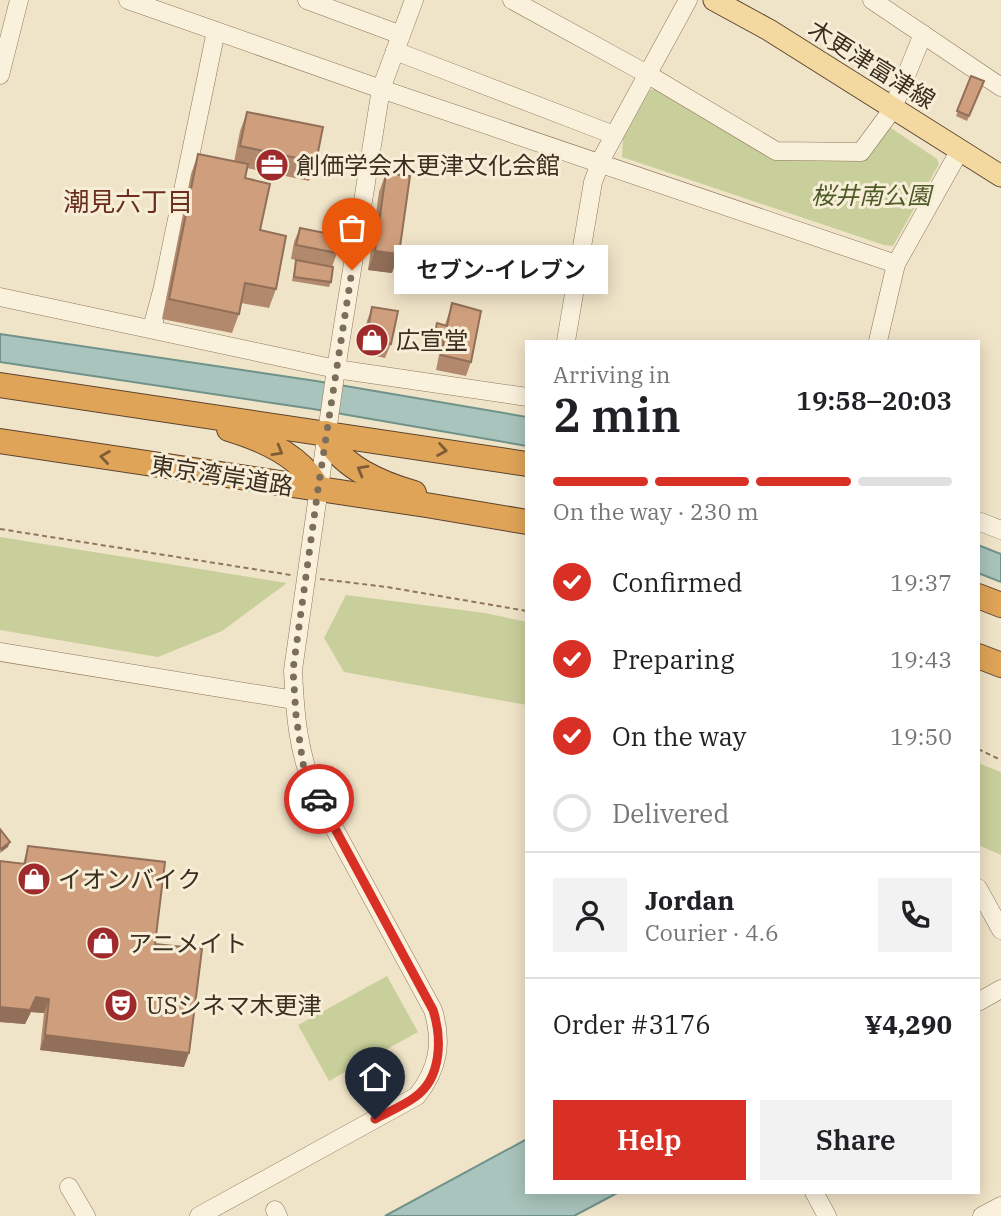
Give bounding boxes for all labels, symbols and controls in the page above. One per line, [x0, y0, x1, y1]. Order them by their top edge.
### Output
street label: 木更津富津線 [802, 12, 942, 116]
office icon: 創価学会木更津文化会館 [253, 146, 291, 184]
place label: 創価学会木更津文化会館 [296, 149, 560, 181]
park label: 桜井南公園 [811, 179, 934, 211]
district label: 潮見六丁目 [63, 184, 193, 218]
pin [322, 198, 382, 270]
icon: bag [333, 209, 371, 247]
callout: セブン-イレブン [394, 246, 608, 294]
text: セブン-イレブン [416, 254, 586, 284]
shop icon: 広宣堂 [353, 321, 391, 359]
place label: 広宣堂 [396, 324, 468, 356]
text: Arriving in [553, 359, 670, 389]
text: 19:58–20:03 [796, 383, 952, 417]
text: 2 min [553, 385, 681, 445]
one-way arrow [436, 442, 448, 457]
one-way arrow [271, 443, 283, 456]
street label: 東京湾岸道路 [148, 448, 296, 502]
one-way arrow [99, 450, 111, 465]
one-way arrow [357, 465, 370, 478]
text: On the way · 230 m [553, 496, 759, 526]
icon: check [553, 563, 591, 601]
text: Confirmed [612, 565, 743, 599]
text: 19:37 [890, 567, 952, 597]
icon: check [553, 640, 591, 678]
text: Preparing [612, 642, 734, 676]
text: 19:43 [890, 644, 952, 674]
icon: check [553, 717, 591, 755]
text: On the way [612, 719, 746, 753]
text: 19:50 [890, 721, 952, 751]
courier [284, 764, 354, 834]
icon: car [300, 780, 338, 818]
text: Delivered [612, 796, 729, 830]
shop icon: イオンバイク [15, 860, 53, 898]
place label: イオンバイク [58, 863, 202, 895]
button: person [553, 878, 627, 952]
button: phone [878, 878, 952, 952]
text: Jordan [645, 883, 735, 917]
text: Courier · 4.6 [645, 917, 779, 947]
shop icon: アニメイト [84, 924, 122, 962]
place label: アニメイト [128, 927, 248, 959]
theatre icon: USシネマ木更津 [102, 986, 140, 1024]
place label: USシネマ木更津 [146, 989, 322, 1021]
text: Order #3176 [553, 1007, 711, 1041]
text: ¥4,290 [865, 1007, 952, 1041]
pin [345, 1047, 405, 1119]
icon: home [356, 1058, 394, 1096]
button: Help [553, 1100, 746, 1180]
button: Share [760, 1100, 952, 1180]

